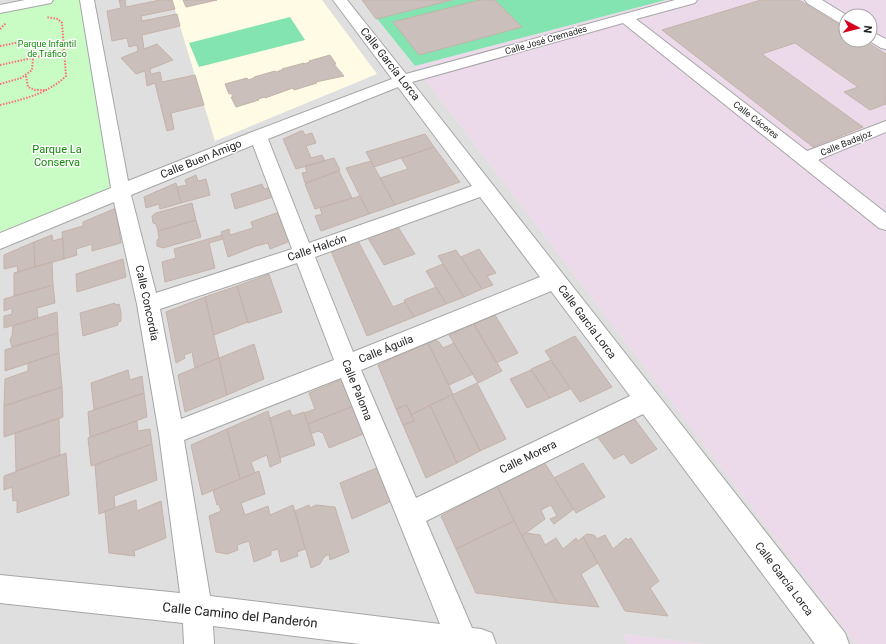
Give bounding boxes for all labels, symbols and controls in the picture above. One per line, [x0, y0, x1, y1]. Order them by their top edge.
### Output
north arrow [838, 8, 878, 48]
street label: Calle José Cremades [504, 23, 588, 56]
street label: Calle García Lorca [358, 25, 422, 103]
text: N [860, 25, 874, 34]
park label: Parque Infantil de Tráfico [18, 39, 76, 59]
street label: Calle Cáceres [731, 99, 781, 141]
street label: Calle Badajoz [819, 128, 874, 158]
street label: Calle Buen Amigo [158, 137, 244, 181]
park label: Parque La Conserva [32, 143, 82, 169]
street label: Calle Halcón [286, 232, 348, 264]
street label: Calle Concordia [133, 264, 161, 342]
street label: Calle García Lorca [555, 283, 619, 361]
street label: Calle Águila [357, 332, 415, 366]
street label: Calle Paloma [339, 358, 375, 422]
street label: Calle Morera [497, 438, 559, 476]
street label: Calle García Lorca [752, 540, 816, 618]
street label: Calle Camino del Panderón [162, 599, 318, 631]

